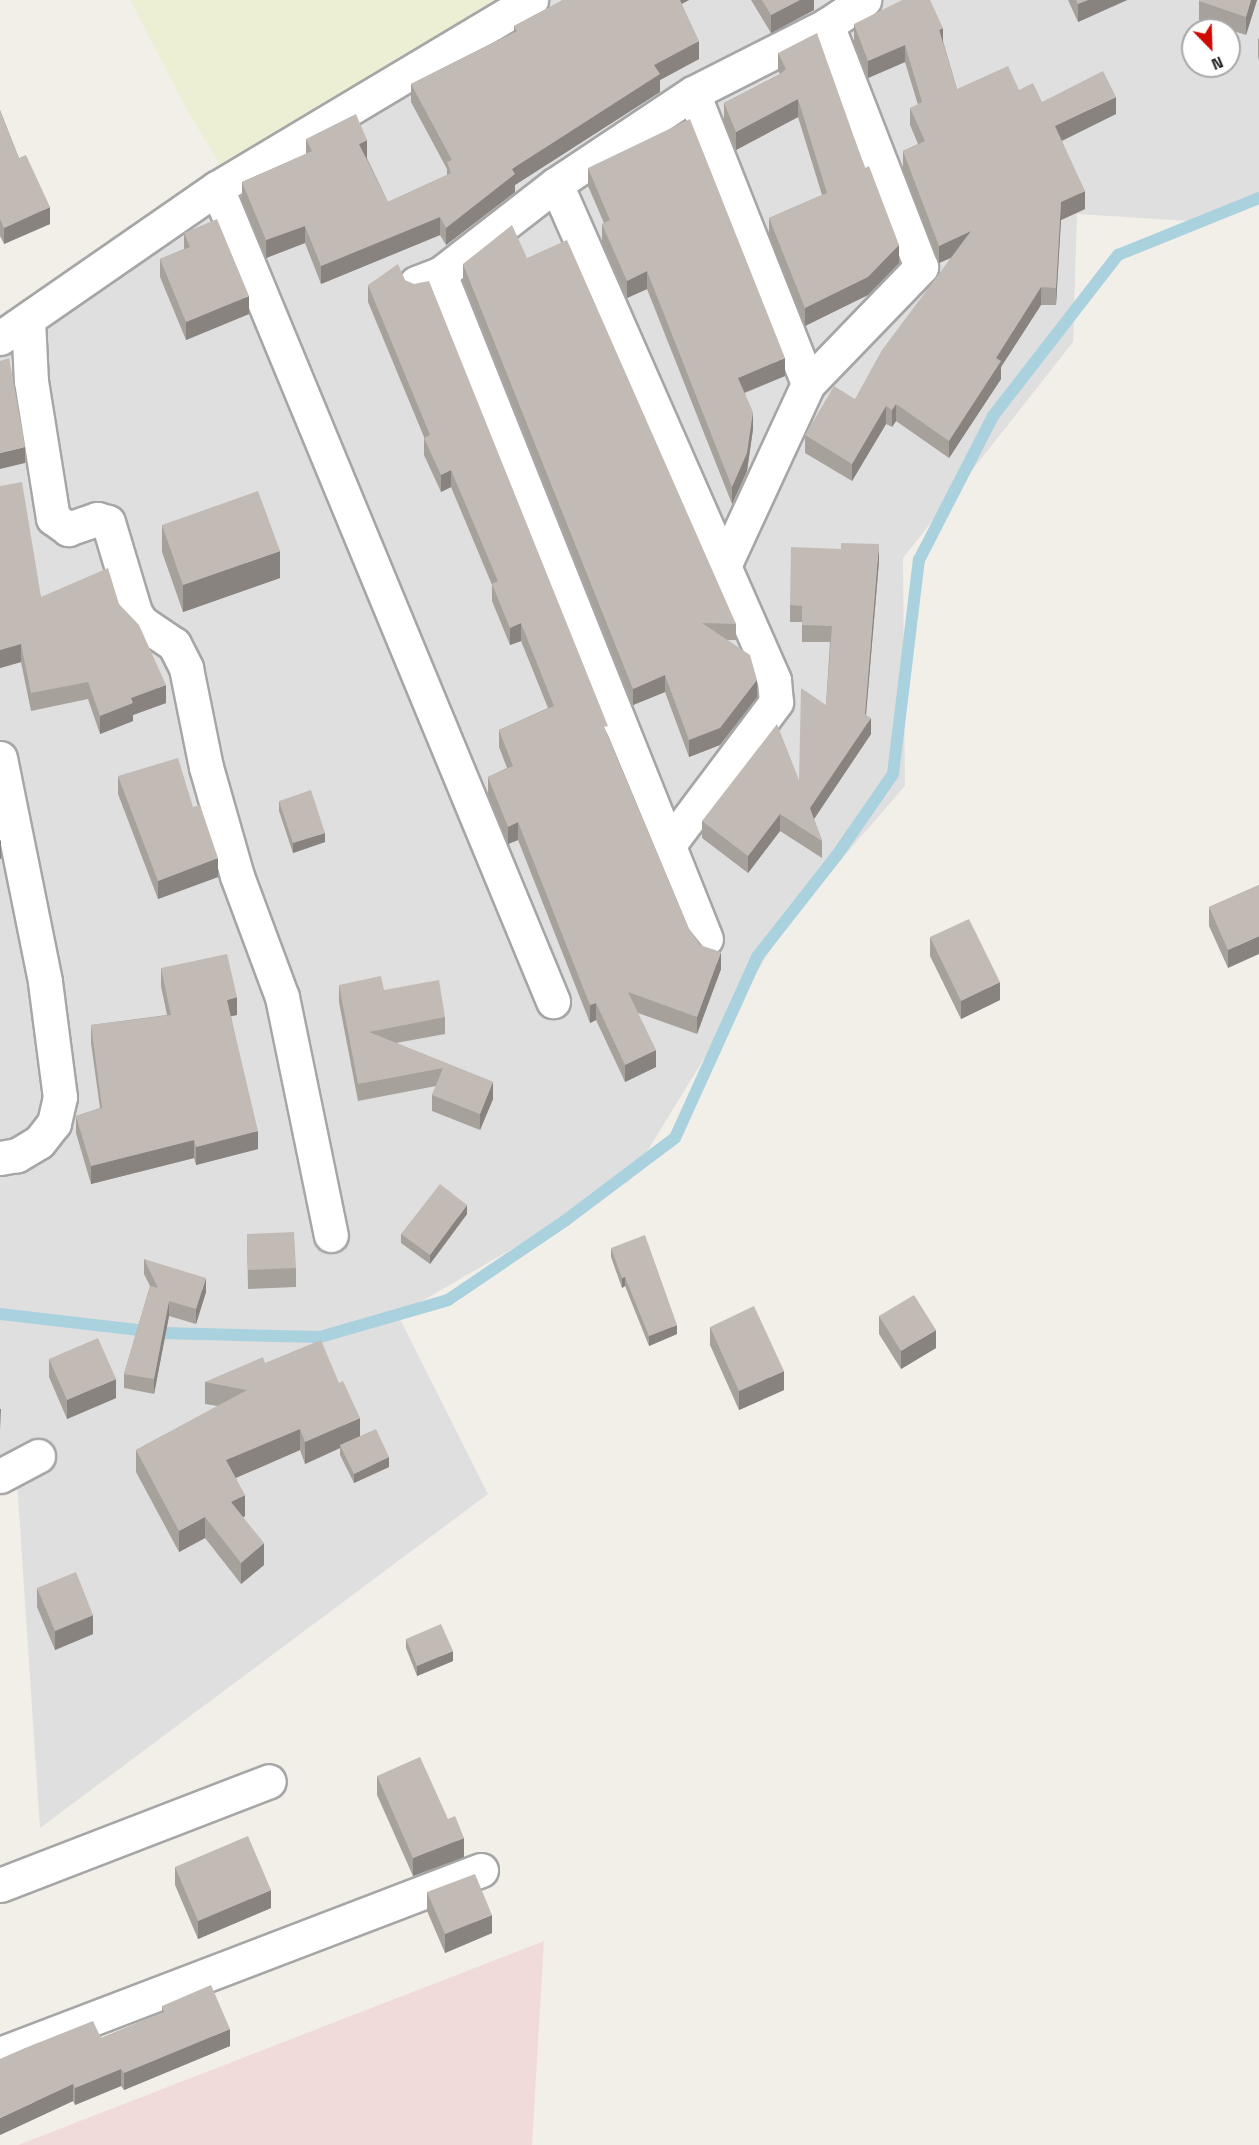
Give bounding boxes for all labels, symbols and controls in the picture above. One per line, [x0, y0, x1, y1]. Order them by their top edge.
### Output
north arrow [1181, 18, 1241, 78]
text: N [1208, 51, 1226, 75]

